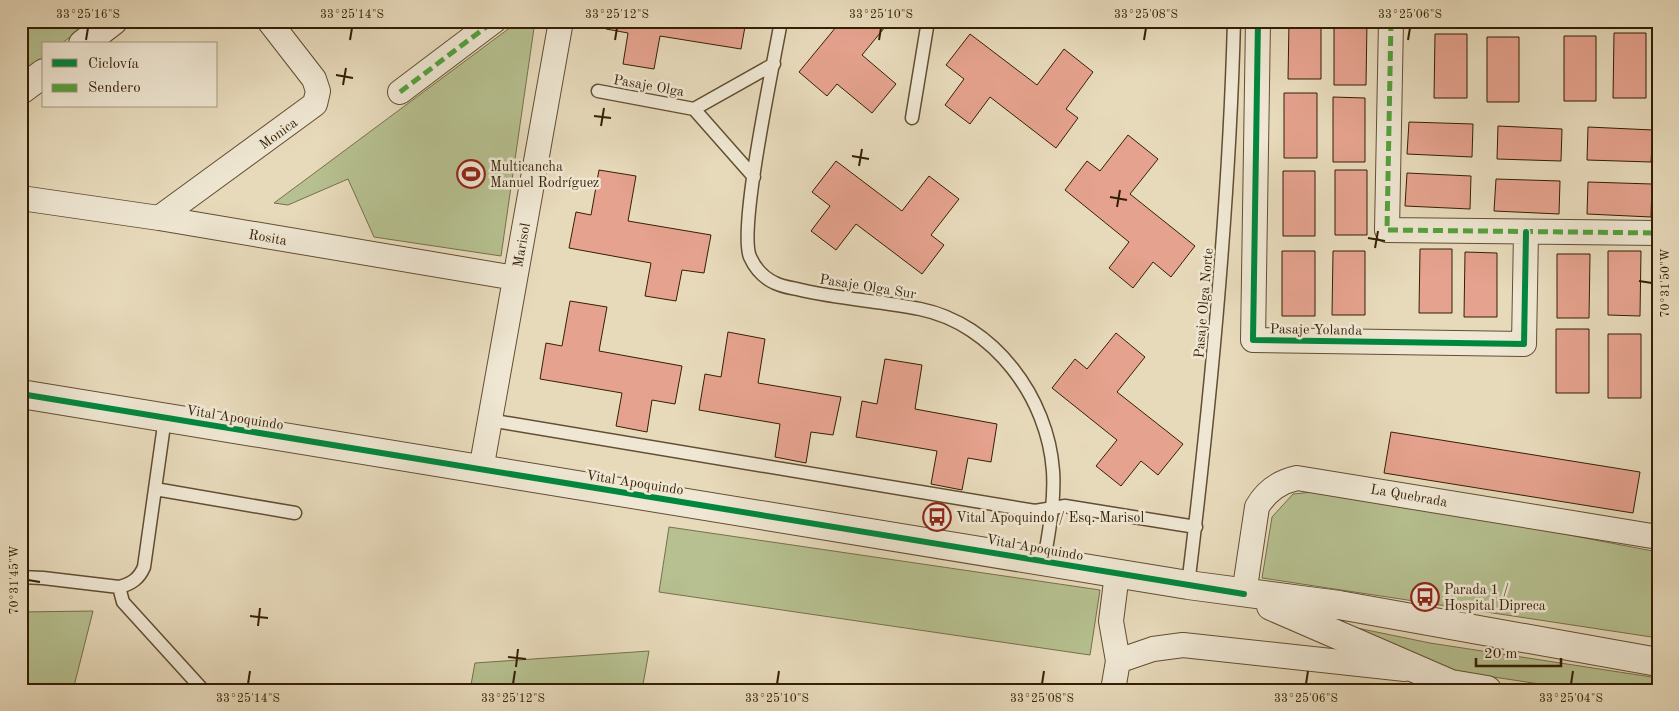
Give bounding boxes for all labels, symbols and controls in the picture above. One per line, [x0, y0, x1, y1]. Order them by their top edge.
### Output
text: 33°25'16"S [56, 8, 120, 21]
text: 33°25'14"S [320, 8, 384, 21]
text: 33°25'12"S [585, 8, 649, 21]
text: 33°25'10"S [849, 8, 913, 21]
text: 33°25'08"S [1114, 8, 1178, 21]
text: 33°25'06"S [1378, 8, 1442, 21]
legend [42, 42, 218, 108]
text: Ciclovía [88, 57, 140, 72]
street label: Pasaje Olga [612, 73, 685, 99]
text: Sendero [88, 81, 141, 96]
street label: Monica [257, 115, 300, 152]
sports icon: Multicancha Manuel Rodríguez [456, 159, 486, 189]
place label: Multicancha Manuel Rodríguez [490, 160, 599, 190]
street label: Marisol [511, 222, 533, 269]
street label: Rosita [248, 228, 288, 248]
street label: Pasaje Olga Norte [1192, 247, 1216, 359]
text: 70°31'50"W [1659, 248, 1672, 318]
street label: Pasaje Olga Sur [819, 272, 917, 302]
street label: Pasaje Yolanda [1270, 322, 1362, 338]
street label: Vital Apoquindo [185, 403, 285, 433]
street label: Vital Apoquindo [585, 468, 685, 498]
street label: La Quebrada [1369, 482, 1449, 510]
bus stop icon: Vital Apoquindo / Esq. Marisol [922, 502, 952, 532]
place label: Vital Apoquindo / Esq. Marisol [956, 511, 1144, 525]
street label: Vital Apoquindo [985, 533, 1085, 563]
text: 70°31'45"W [8, 545, 21, 615]
bus stop icon: Parada 1 / Hospital Dipreca [1410, 582, 1440, 612]
place label: Parada 1 / Hospital Dipreca [1444, 583, 1546, 613]
scale bar [1476, 636, 1562, 668]
text: 20 m [1484, 647, 1518, 662]
text: 33°25'14"S [216, 692, 280, 705]
text: 33°25'12"S [481, 692, 545, 705]
text: 33°25'10"S [745, 692, 809, 705]
text: 33°25'08"S [1010, 692, 1074, 705]
text: 33°25'06"S [1274, 692, 1338, 705]
text: 33°25'04"S [1539, 692, 1603, 705]

